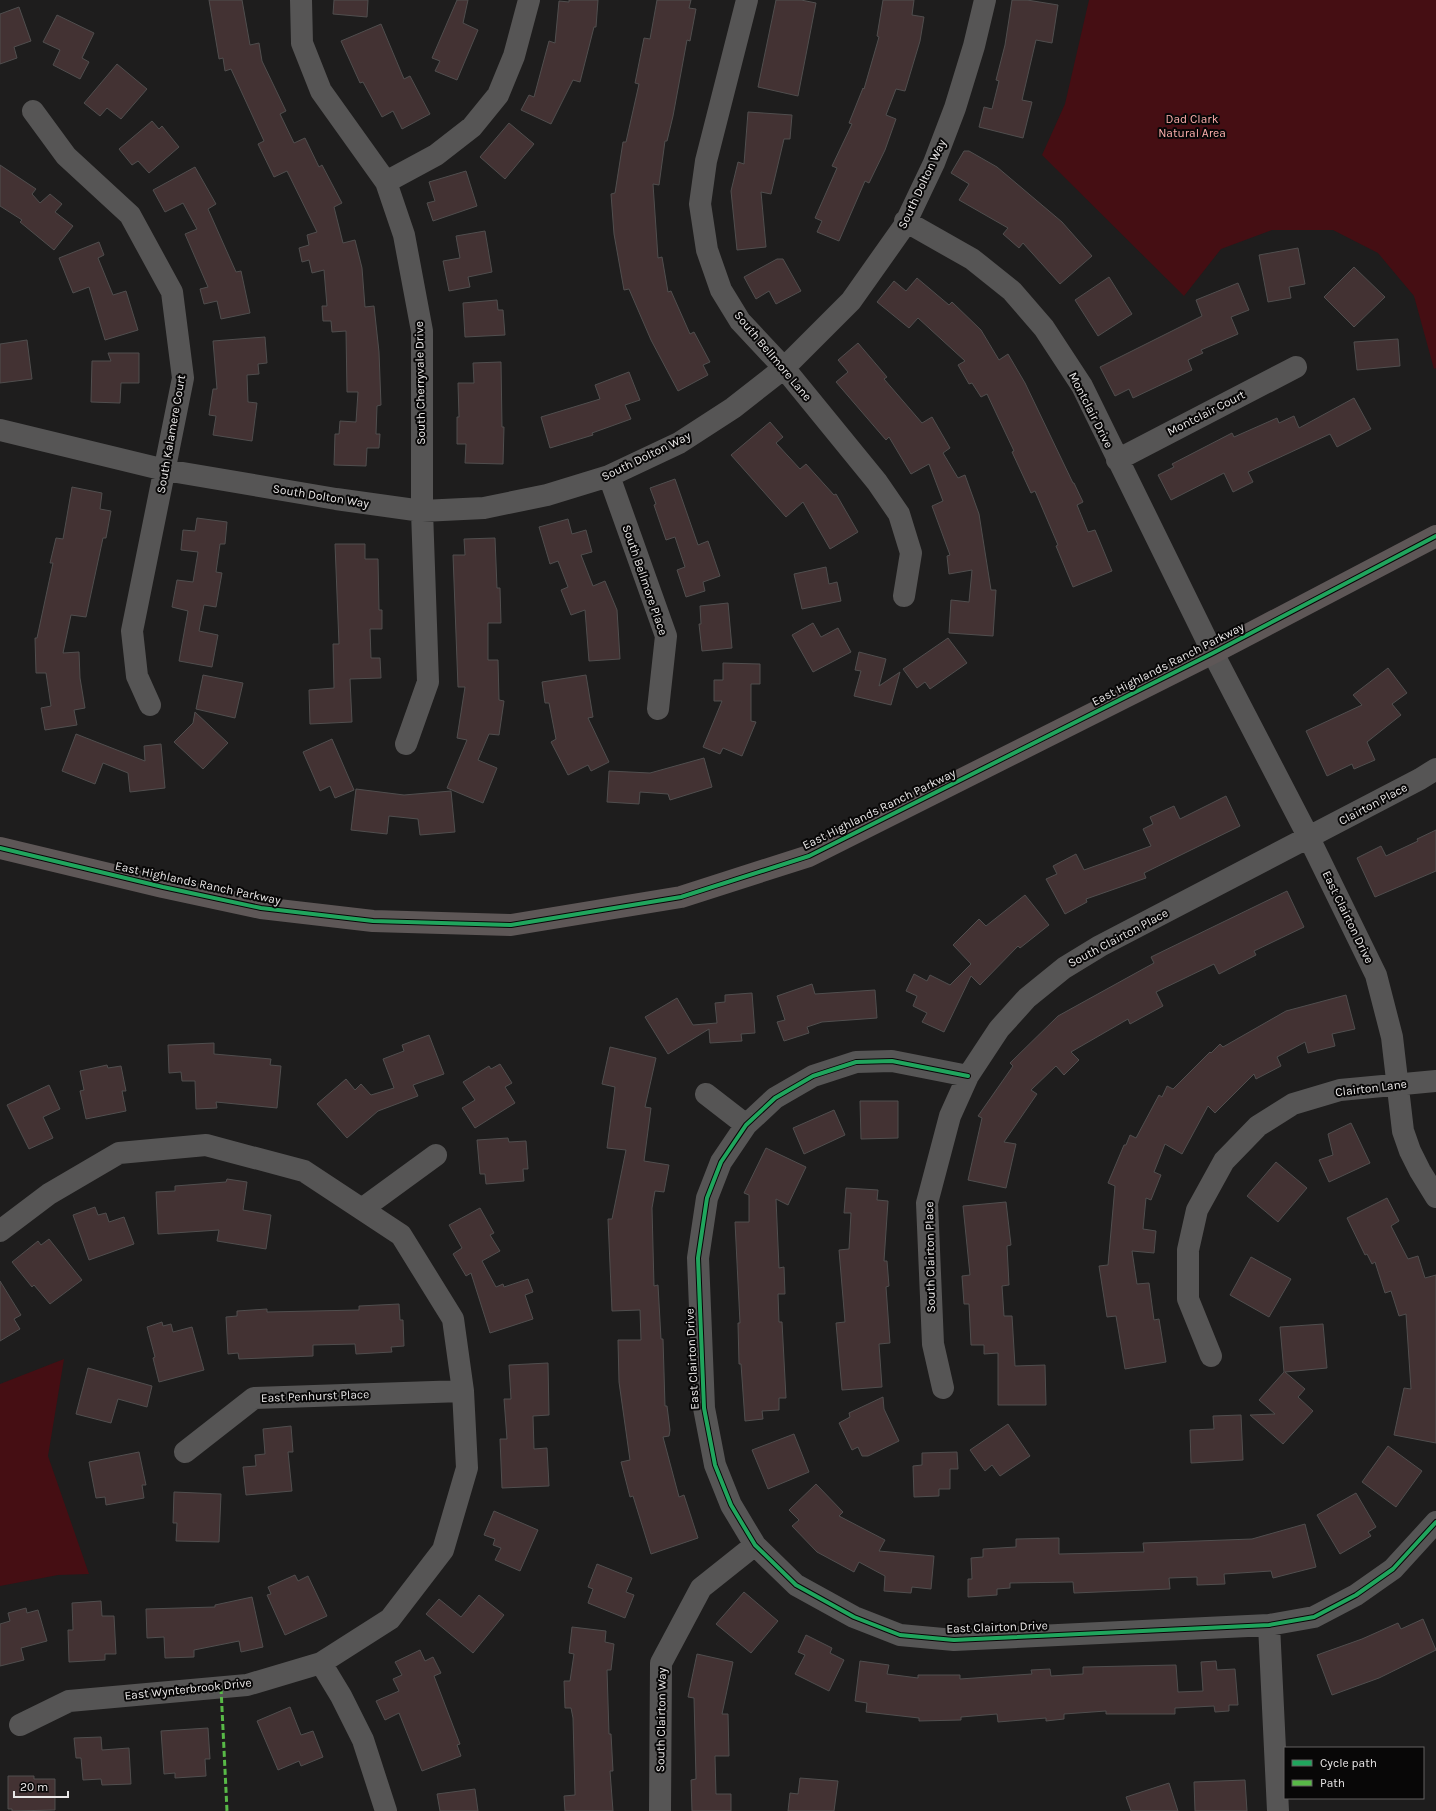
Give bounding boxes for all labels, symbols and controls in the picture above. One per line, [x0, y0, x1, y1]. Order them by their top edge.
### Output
park label: Dad Clark Natural Area [1158, 112, 1226, 140]
street label: South Dolton Way [895, 137, 949, 231]
street label: South Bellmore Lane [731, 308, 815, 404]
street label: South Cherryvale Drive [412, 321, 428, 445]
street label: Montclair Drive [1066, 370, 1116, 450]
street label: South Kalamere Court [154, 373, 188, 494]
street label: Montclair Court [1165, 387, 1248, 439]
street label: South Dolton Way [599, 428, 693, 484]
street label: South Dolton Way [272, 481, 371, 511]
street label: South Bellmore Place [619, 523, 671, 637]
street label: East Highlands Ranch Parkway [1090, 619, 1247, 709]
street label: East Highlands Ranch Parkway [800, 766, 958, 852]
street label: Clairton Place [1336, 780, 1410, 828]
street label: East Highlands Ranch Parkway [114, 859, 282, 907]
street label: East Clairton Drive [1319, 868, 1377, 966]
street label: South Clairton Place [1066, 906, 1170, 970]
street label: Clairton Lane [1334, 1077, 1408, 1099]
street label: South Clairton Place [922, 1201, 938, 1313]
street label: East Clairton Drive [682, 1308, 702, 1410]
street label: East Penhurst Place [261, 1387, 369, 1405]
street label: East Clairton Drive [946, 1618, 1048, 1636]
street label: South Clairton Way [653, 1667, 669, 1772]
street label: East Wynterbrook Drive [124, 1675, 252, 1703]
legend [1284, 1747, 1424, 1799]
text: Cycle path [1320, 1756, 1377, 1770]
scale bar [14, 1773, 68, 1799]
text: Path [1320, 1776, 1345, 1790]
text: 20 m [20, 1780, 48, 1794]

